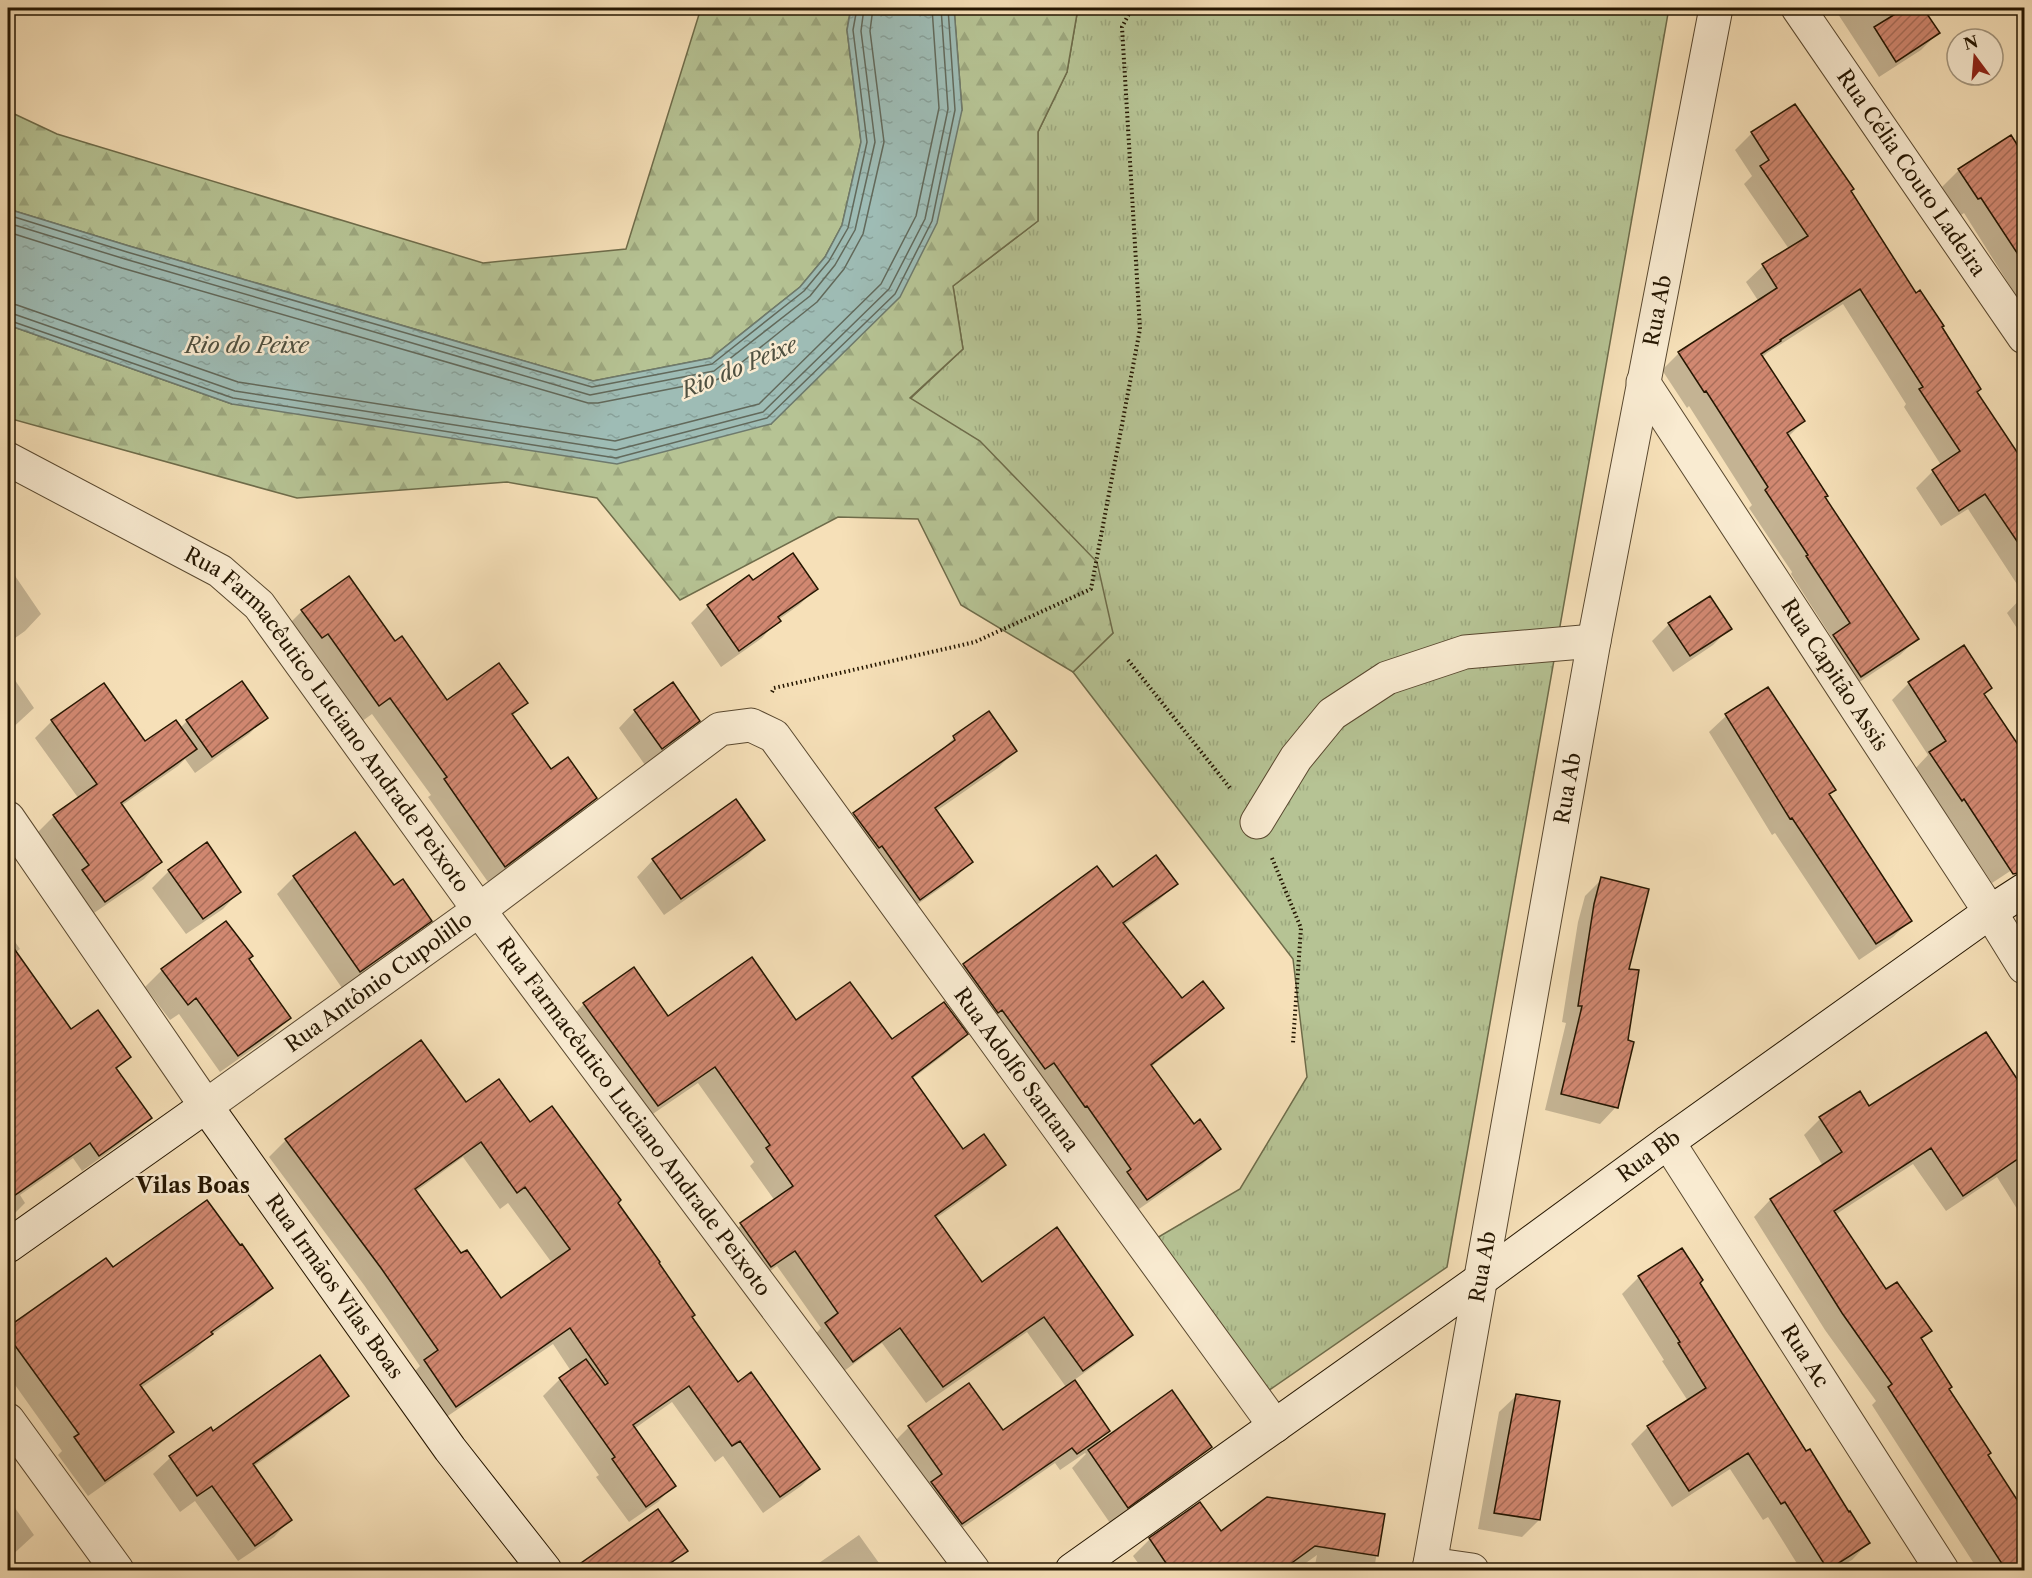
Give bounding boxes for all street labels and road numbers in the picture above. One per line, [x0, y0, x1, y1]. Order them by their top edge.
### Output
street label: Rua Célia Couto Ladeira [1832, 64, 1992, 282]
street label: Rua Ab [1638, 273, 1676, 348]
street label: Rua Farmacêutico Luciano Andrade Peixoto [180, 542, 475, 897]
street label: Rua Capitão Assis [1776, 594, 1894, 755]
street label: Rua Ab [1549, 750, 1586, 826]
street label: Rua Antônio Cupolillo [280, 906, 477, 1057]
street label: Rua Farmacêutico Luciano Andrade Peixoto [492, 932, 776, 1301]
street label: Rua Adolfo Santana [949, 983, 1085, 1157]
street label: Rua Bb [1612, 1124, 1685, 1187]
street label: Rua Irmãos Vilas Boas [261, 1189, 409, 1383]
street label: Rua Ab [1464, 1229, 1501, 1304]
street label: Rua Ac [1776, 1319, 1835, 1392]

